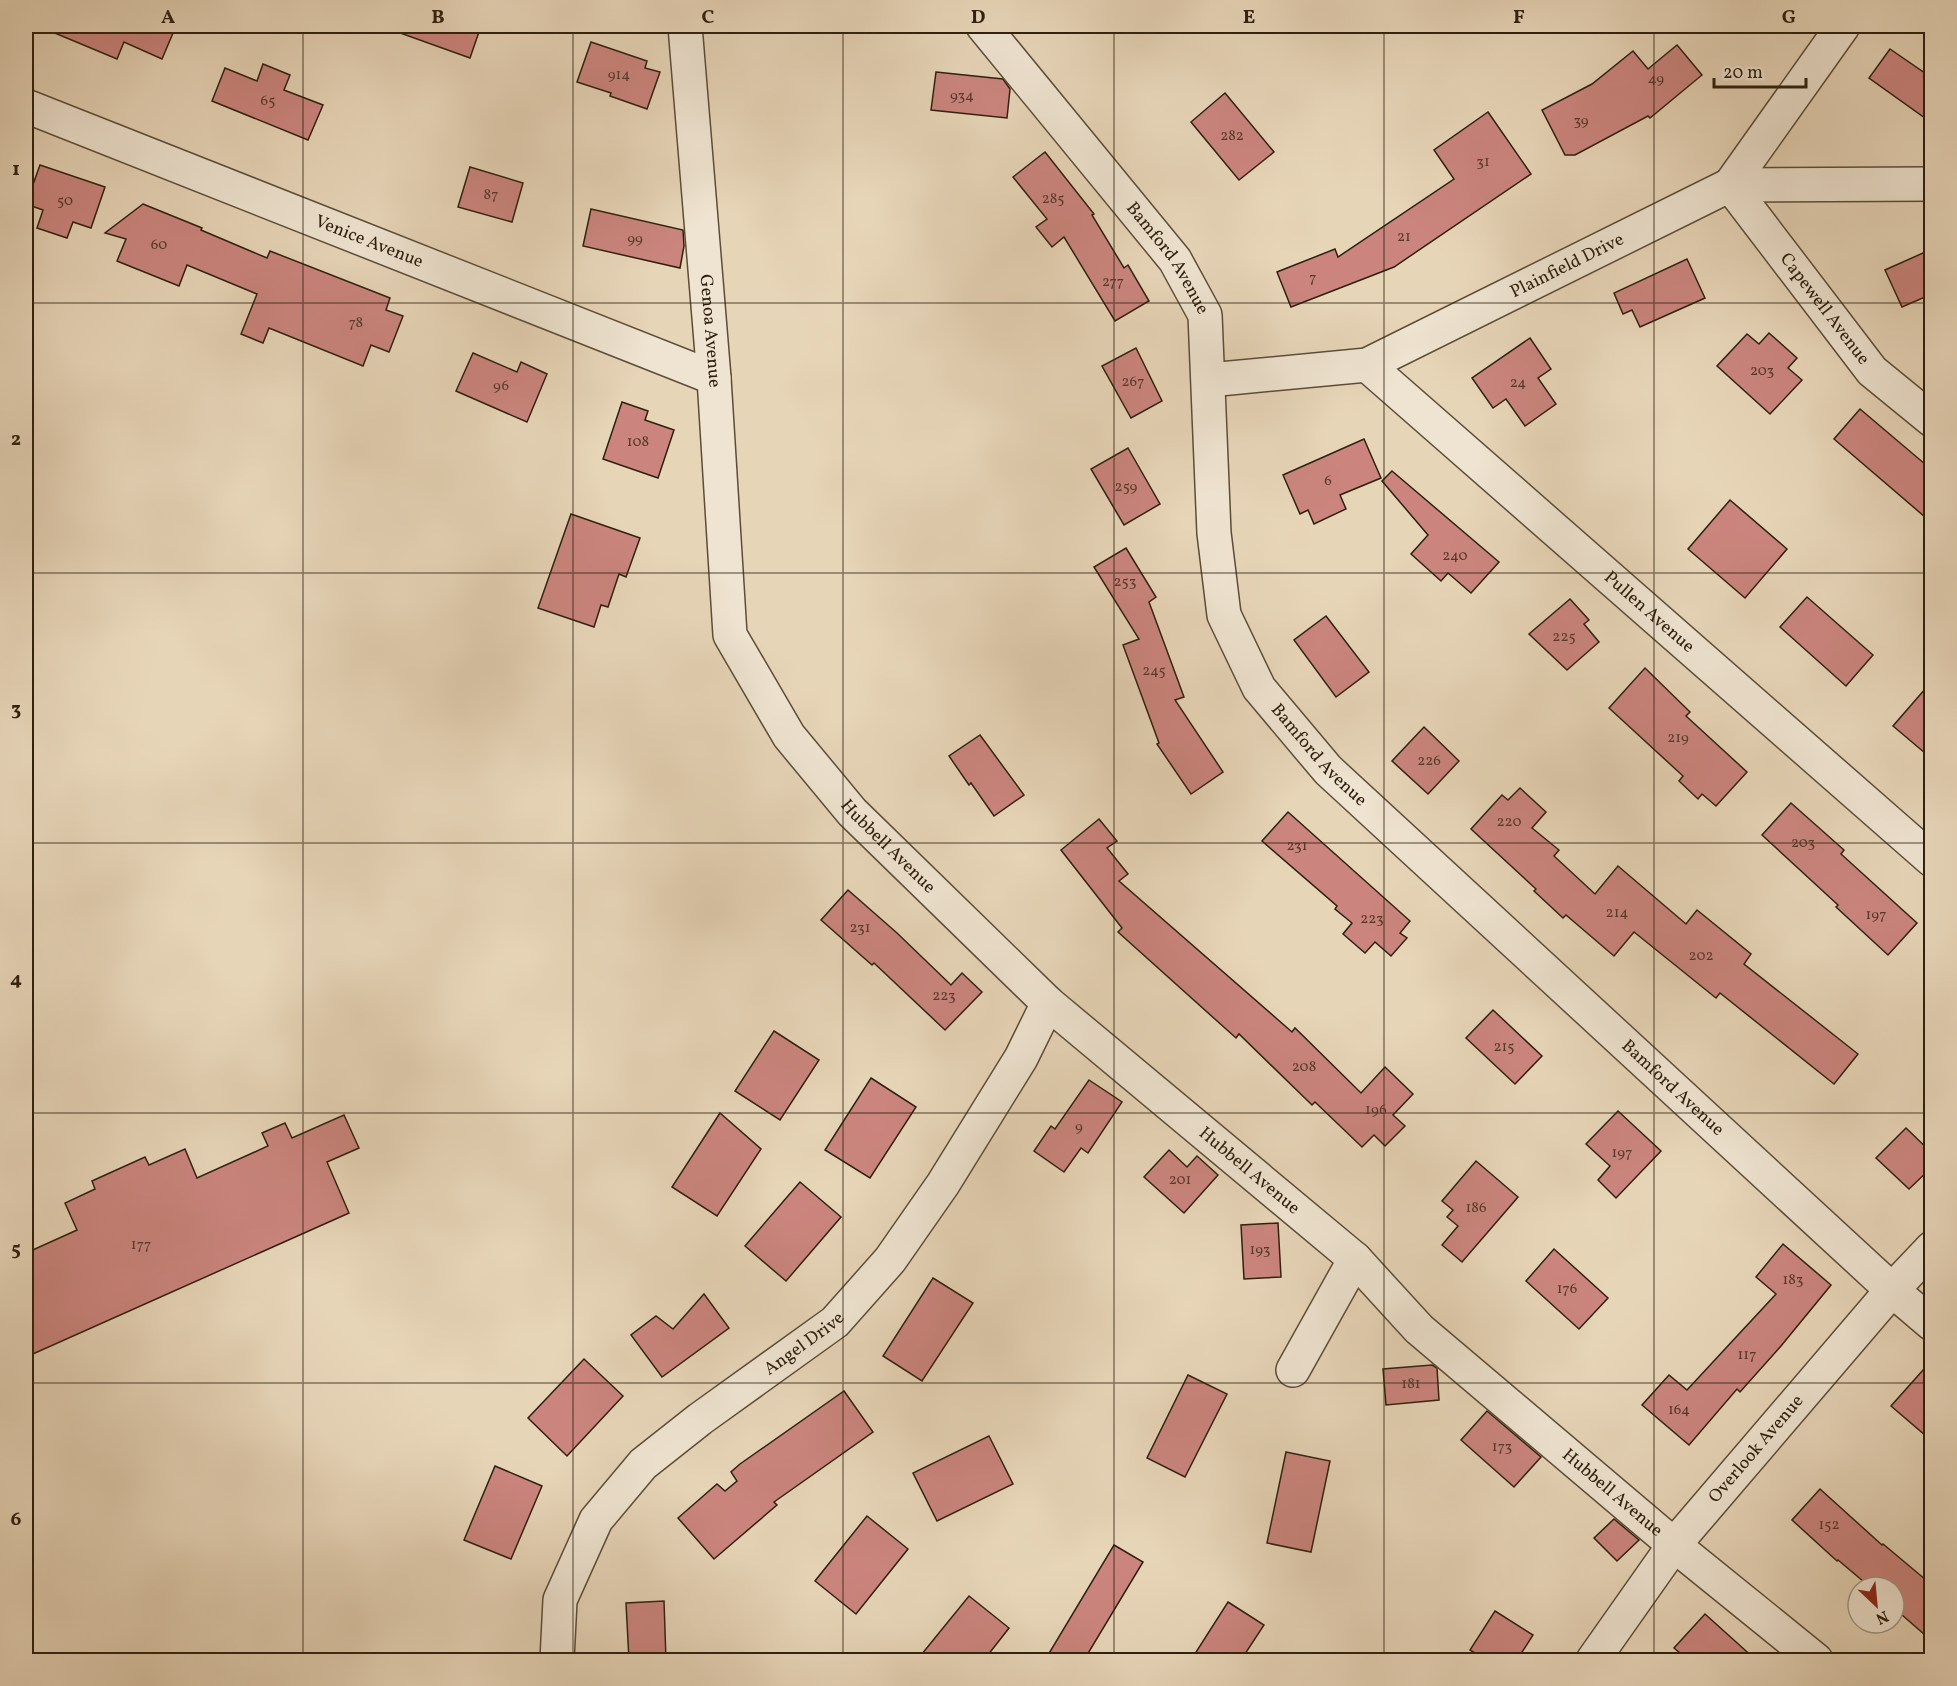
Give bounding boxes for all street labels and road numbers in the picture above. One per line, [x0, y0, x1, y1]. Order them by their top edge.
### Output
street label: Bamford Avenue [1120, 197, 1215, 319]
street label: Venice Avenue [311, 209, 427, 274]
street label: Plainfield Drive [1506, 227, 1628, 305]
street label: Capewell Avenue [1774, 248, 1876, 370]
street label: Genoa Avenue [693, 273, 727, 388]
street label: Pullen Avenue [1598, 565, 1700, 659]
street label: Bamford Avenue [1265, 698, 1372, 812]
street label: Hubbell Avenue [834, 794, 941, 899]
street label: Bamford Avenue [1616, 1034, 1730, 1142]
street label: Hubbell Avenue [1193, 1121, 1305, 1220]
street label: Angel Drive [759, 1307, 851, 1382]
street label: Overlook Avenue [1703, 1389, 1810, 1509]
street label: Hubbell Avenue [1557, 1443, 1668, 1543]

